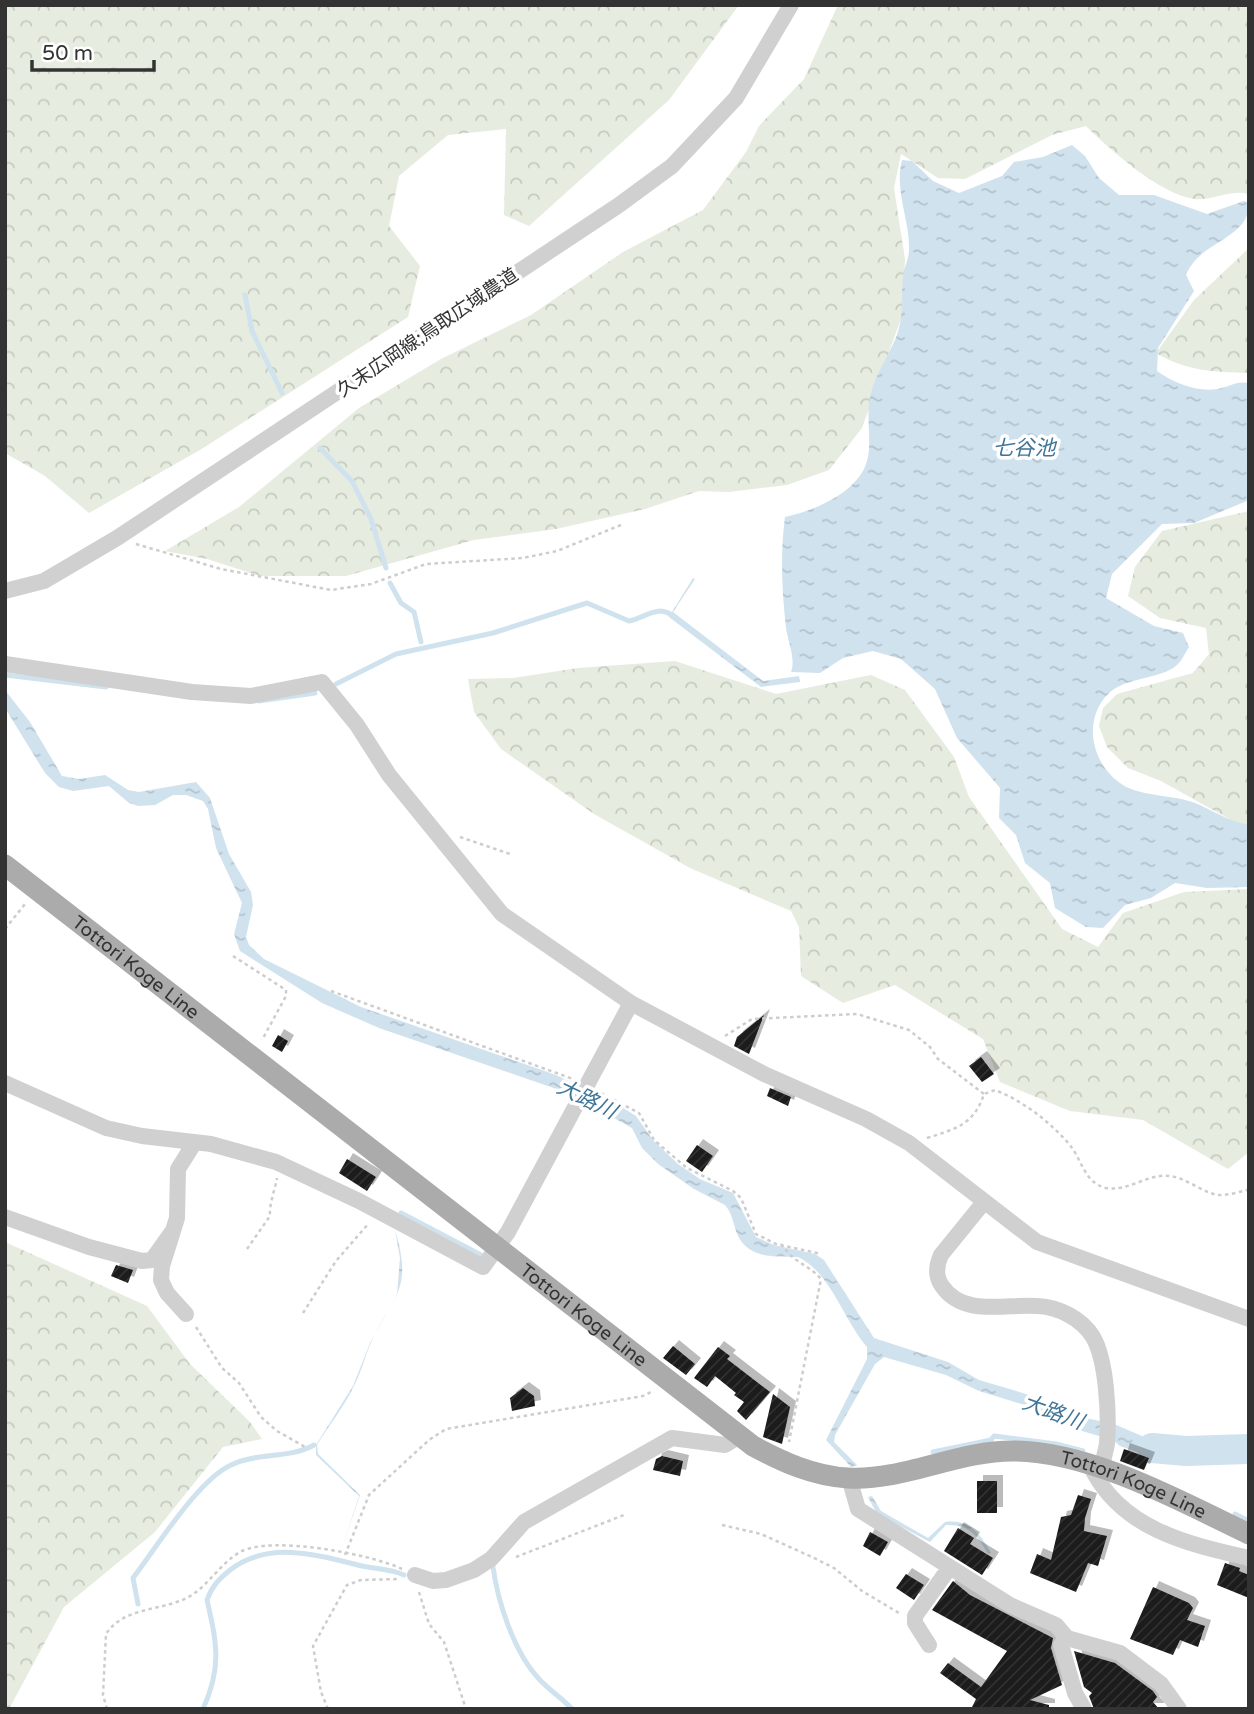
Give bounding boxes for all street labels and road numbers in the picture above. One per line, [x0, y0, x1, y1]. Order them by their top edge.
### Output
street label: 久末広岡線;鳥取広域農道 [333, 264, 522, 402]
street label: Tottori Koge Line [68, 911, 203, 1024]
street label: Tottori Koge Line [515, 1259, 651, 1372]
street label: Tottori Koge Line [1058, 1447, 1210, 1523]

